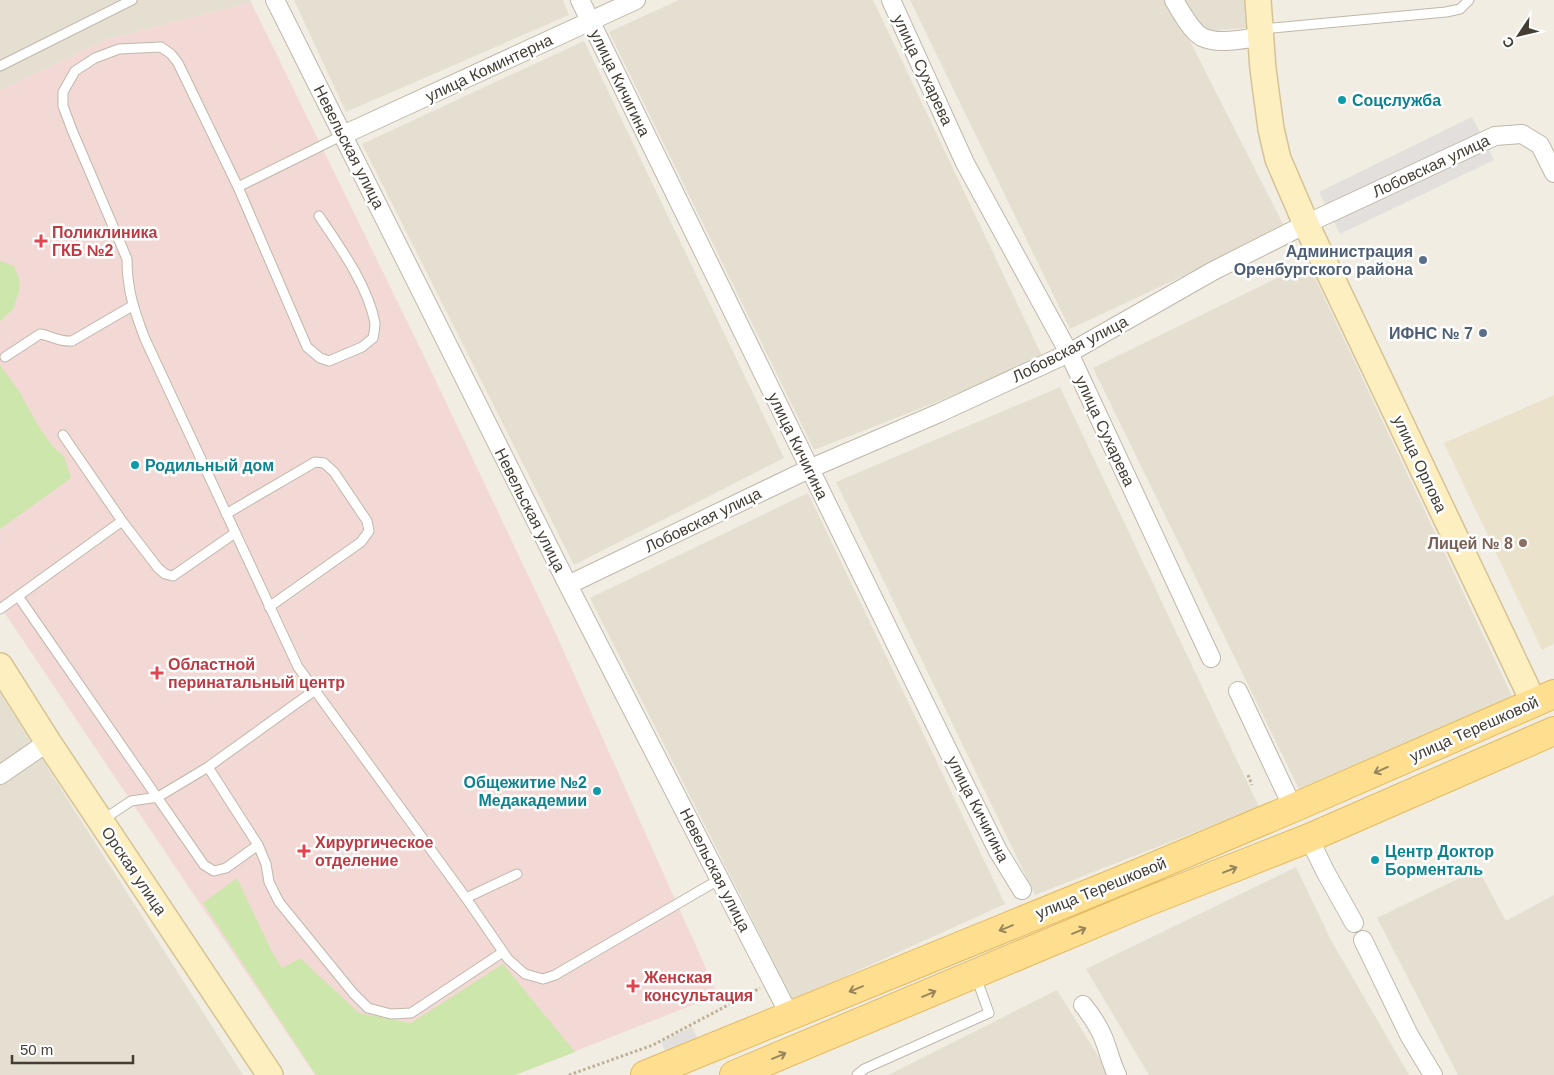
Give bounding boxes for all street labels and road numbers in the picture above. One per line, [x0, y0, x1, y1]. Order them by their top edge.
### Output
street label: улица Сухарева [890, 12, 956, 128]
street label: улица Кичигина [587, 27, 653, 139]
street label: улица Коминтерна [423, 31, 555, 105]
street label: Невельская улица [311, 82, 388, 212]
street label: Лобовская улица [1370, 131, 1492, 201]
street label: Лобовская улица [1010, 313, 1131, 385]
street label: улица Сухарева [1072, 373, 1138, 489]
street label: улица Кичигина [765, 390, 831, 502]
street label: улица Орлова [1390, 413, 1450, 515]
street label: Невельская улица [492, 445, 569, 575]
street label: Лобовская улица [642, 484, 764, 556]
street label: улица Терешковой [1407, 693, 1541, 765]
street label: улица Кичигина [944, 753, 1012, 865]
street label: Невельская улица [677, 805, 754, 935]
street label: Орская улица [98, 824, 170, 918]
street label: улица Терешковой [1033, 854, 1169, 922]

